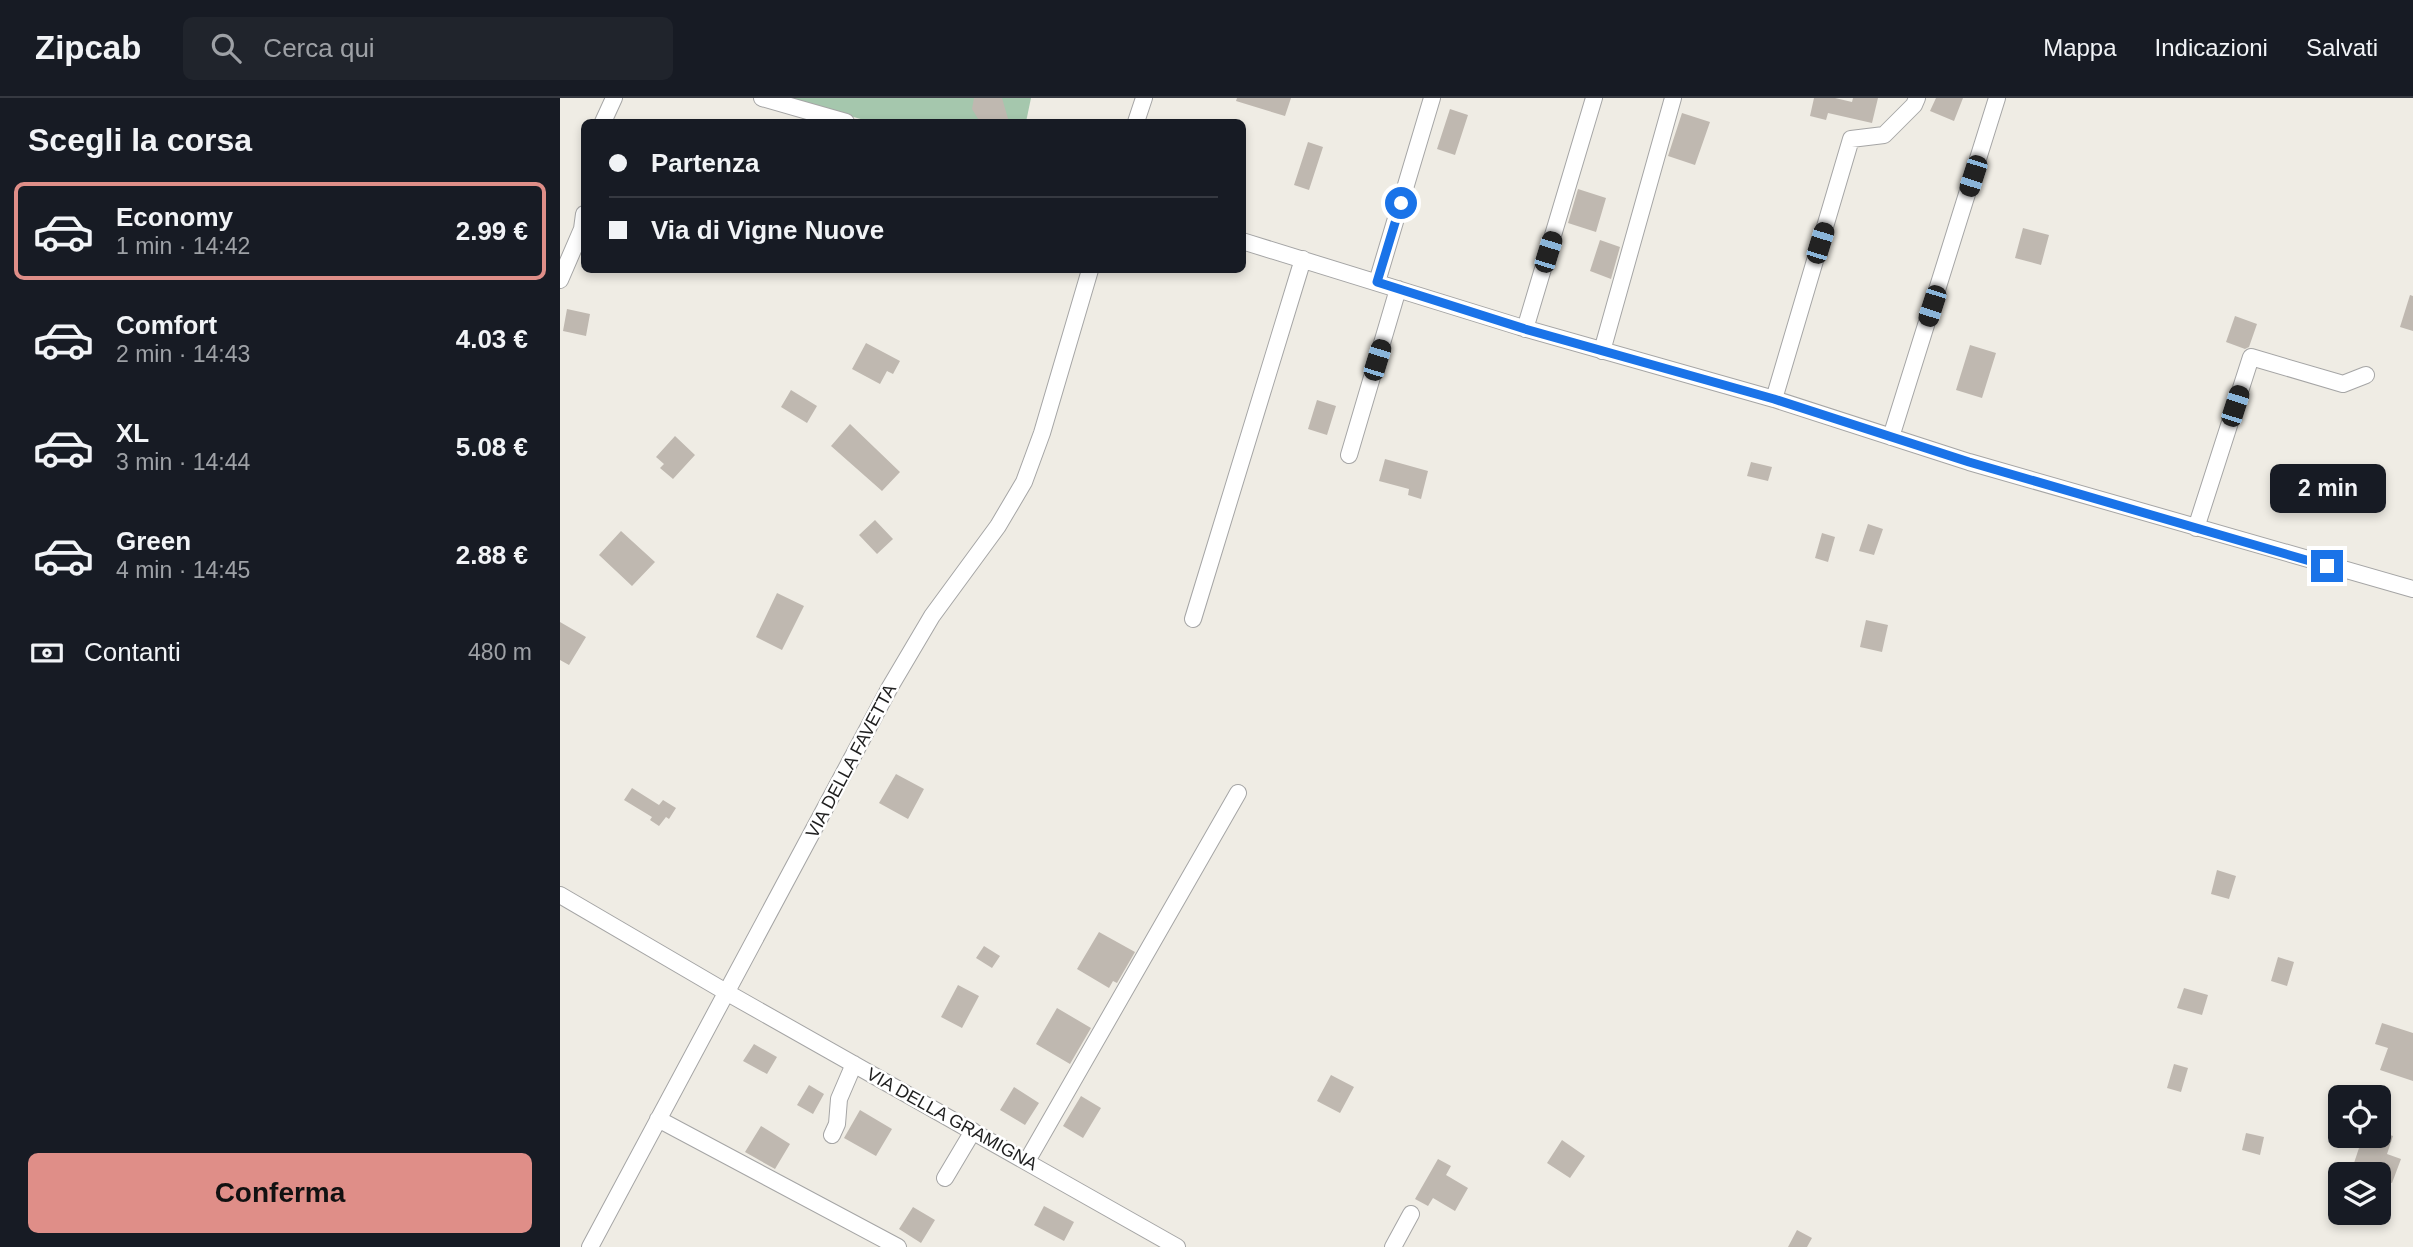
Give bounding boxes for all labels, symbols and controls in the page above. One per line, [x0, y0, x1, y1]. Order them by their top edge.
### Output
search box [183, 17, 673, 80]
text: Zipcab [35, 29, 141, 66]
icon: search [207, 29, 245, 67]
text: Cerca qui [263, 33, 375, 63]
text: Mappa [2043, 34, 2117, 61]
text: Indicazioni [2155, 34, 2268, 61]
text: Salvati [2306, 34, 2378, 61]
text: Scegli la corsa [28, 122, 252, 158]
text: Partenza [651, 148, 759, 178]
car [1957, 153, 1990, 199]
route start [1385, 187, 1417, 219]
icon: car [32, 200, 95, 263]
text: Economy [116, 202, 233, 232]
text: Via di Vigne Nuove [651, 215, 884, 245]
text: 2.99 € [456, 216, 528, 246]
car [1804, 220, 1837, 266]
car [1532, 229, 1565, 275]
text: 1 min · 14:42 [116, 233, 250, 259]
car [1916, 283, 1949, 329]
icon: car [32, 308, 95, 371]
text: Comfort [116, 310, 217, 340]
text: 4.03 € [456, 324, 528, 354]
car [1361, 337, 1394, 383]
text: 2 min · 14:43 [116, 341, 250, 367]
car [2219, 383, 2252, 429]
icon: car [32, 416, 95, 479]
text: XL [116, 418, 149, 448]
text: 5.08 € [456, 432, 528, 462]
text: 3 min · 14:44 [116, 449, 250, 475]
callout: 2 min [2269, 464, 2385, 514]
text: 2 min [2298, 475, 2358, 501]
icon: car [32, 524, 95, 587]
text: Green [116, 526, 191, 556]
text: 2.88 € [456, 540, 528, 570]
route end [2311, 550, 2343, 582]
text: 4 min · 14:45 [116, 557, 250, 583]
icon: cash [28, 634, 66, 672]
text: Contanti [84, 637, 181, 667]
text: 480 m [468, 639, 532, 665]
street label: VIA DELLA FAVETTA [802, 681, 900, 841]
street label: VIA DELLA GRAMIGNA [863, 1064, 1041, 1174]
map controls [2328, 1085, 2391, 1225]
button: locate [2328, 1085, 2391, 1148]
button: Conferma [28, 1153, 532, 1233]
button: layers [2328, 1162, 2391, 1225]

